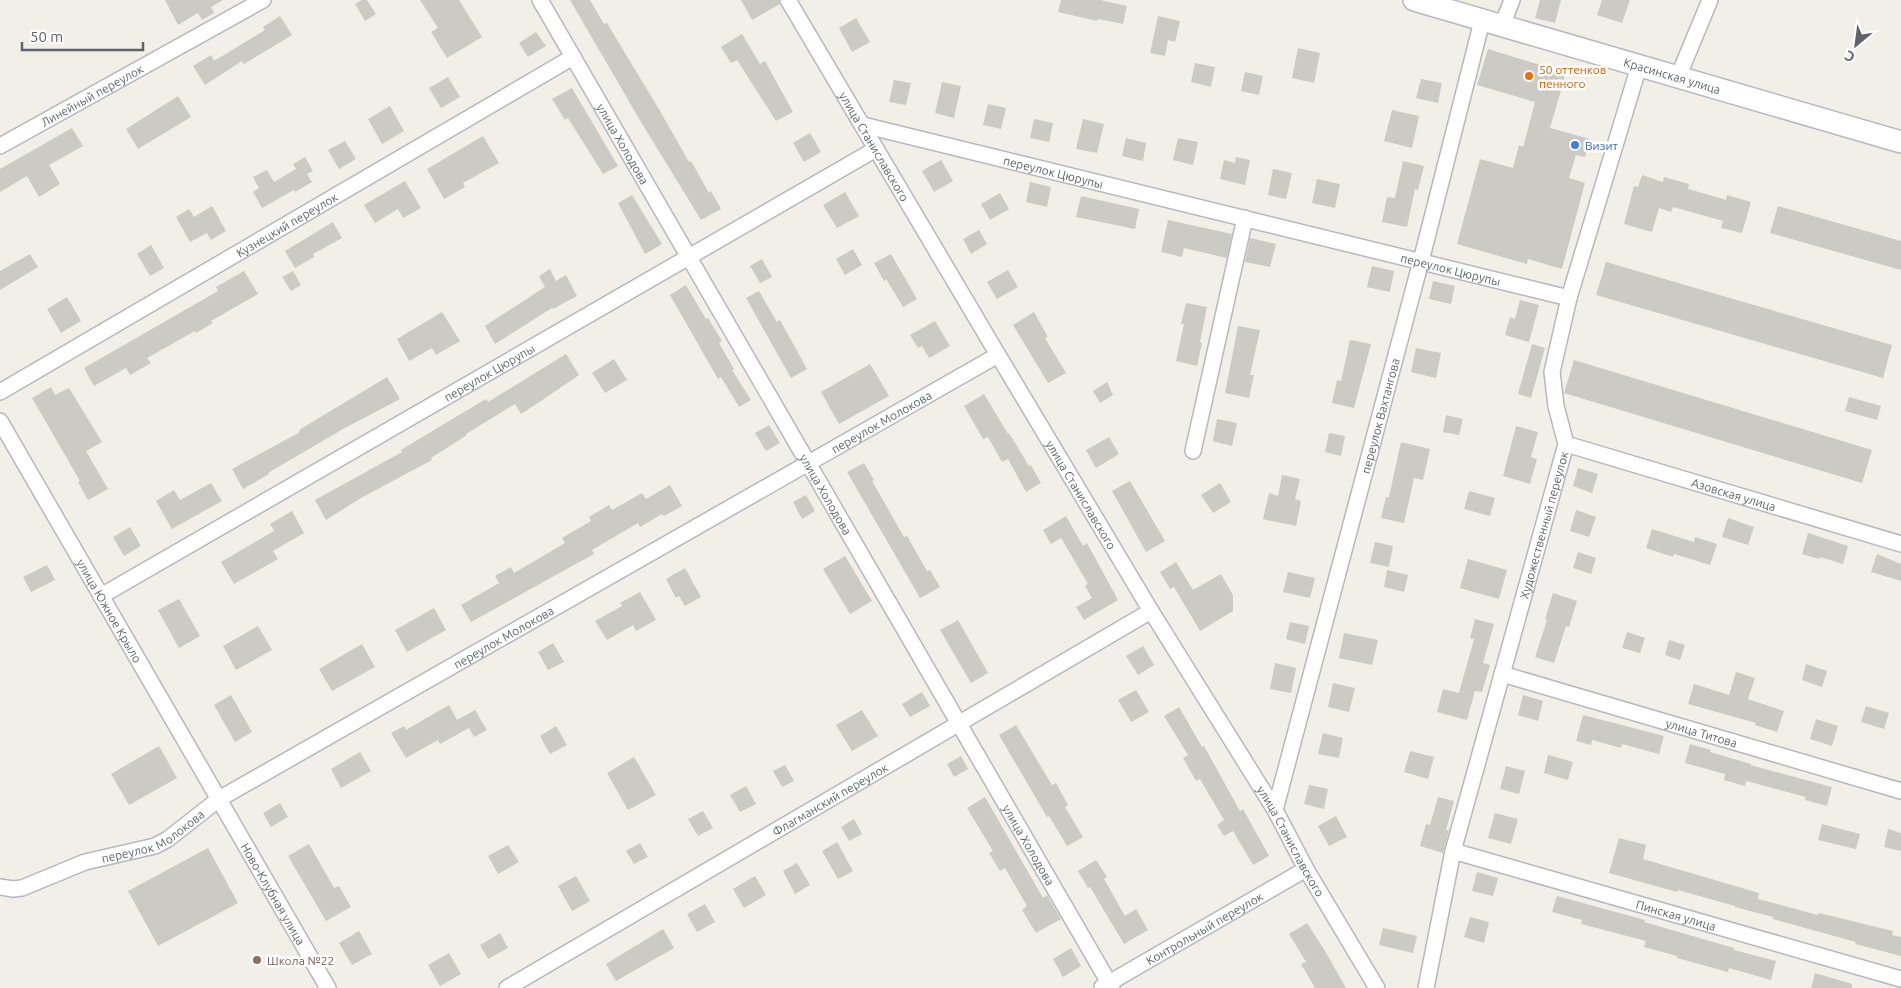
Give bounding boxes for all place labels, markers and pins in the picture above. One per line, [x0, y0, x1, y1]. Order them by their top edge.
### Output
place label: 50 оттенков пенного [1539, 63, 1606, 90]
marker: 50 оттенков пенного [1523, 70, 1535, 82]
marker: Визит [1569, 139, 1581, 151]
place label: Визит [1585, 139, 1619, 152]
marker: Школа №22 [251, 954, 263, 966]
place label: Школа №22 [267, 954, 334, 967]

